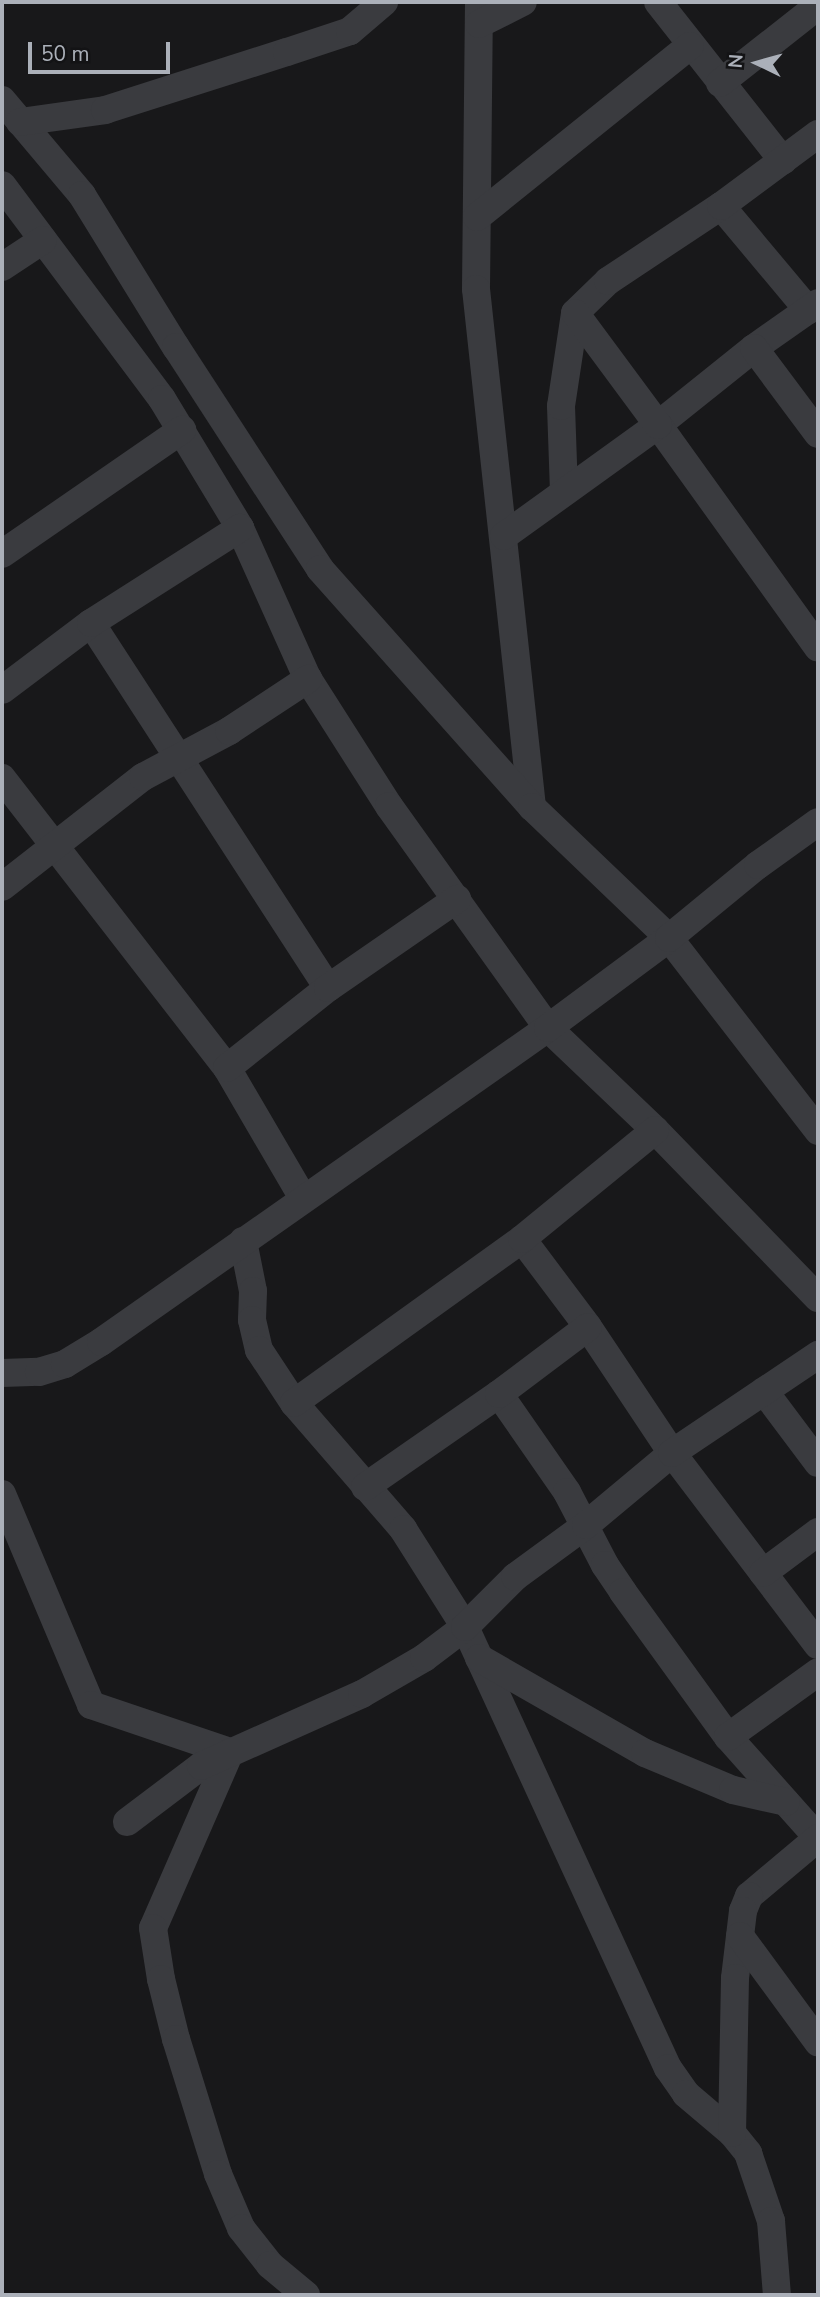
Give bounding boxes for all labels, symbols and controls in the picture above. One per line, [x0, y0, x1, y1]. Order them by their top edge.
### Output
scale bar [32, 28, 173, 72]
north arrow [722, 28, 792, 98]
text: 50 m [41, 40, 90, 68]
text: N [723, 53, 750, 69]

